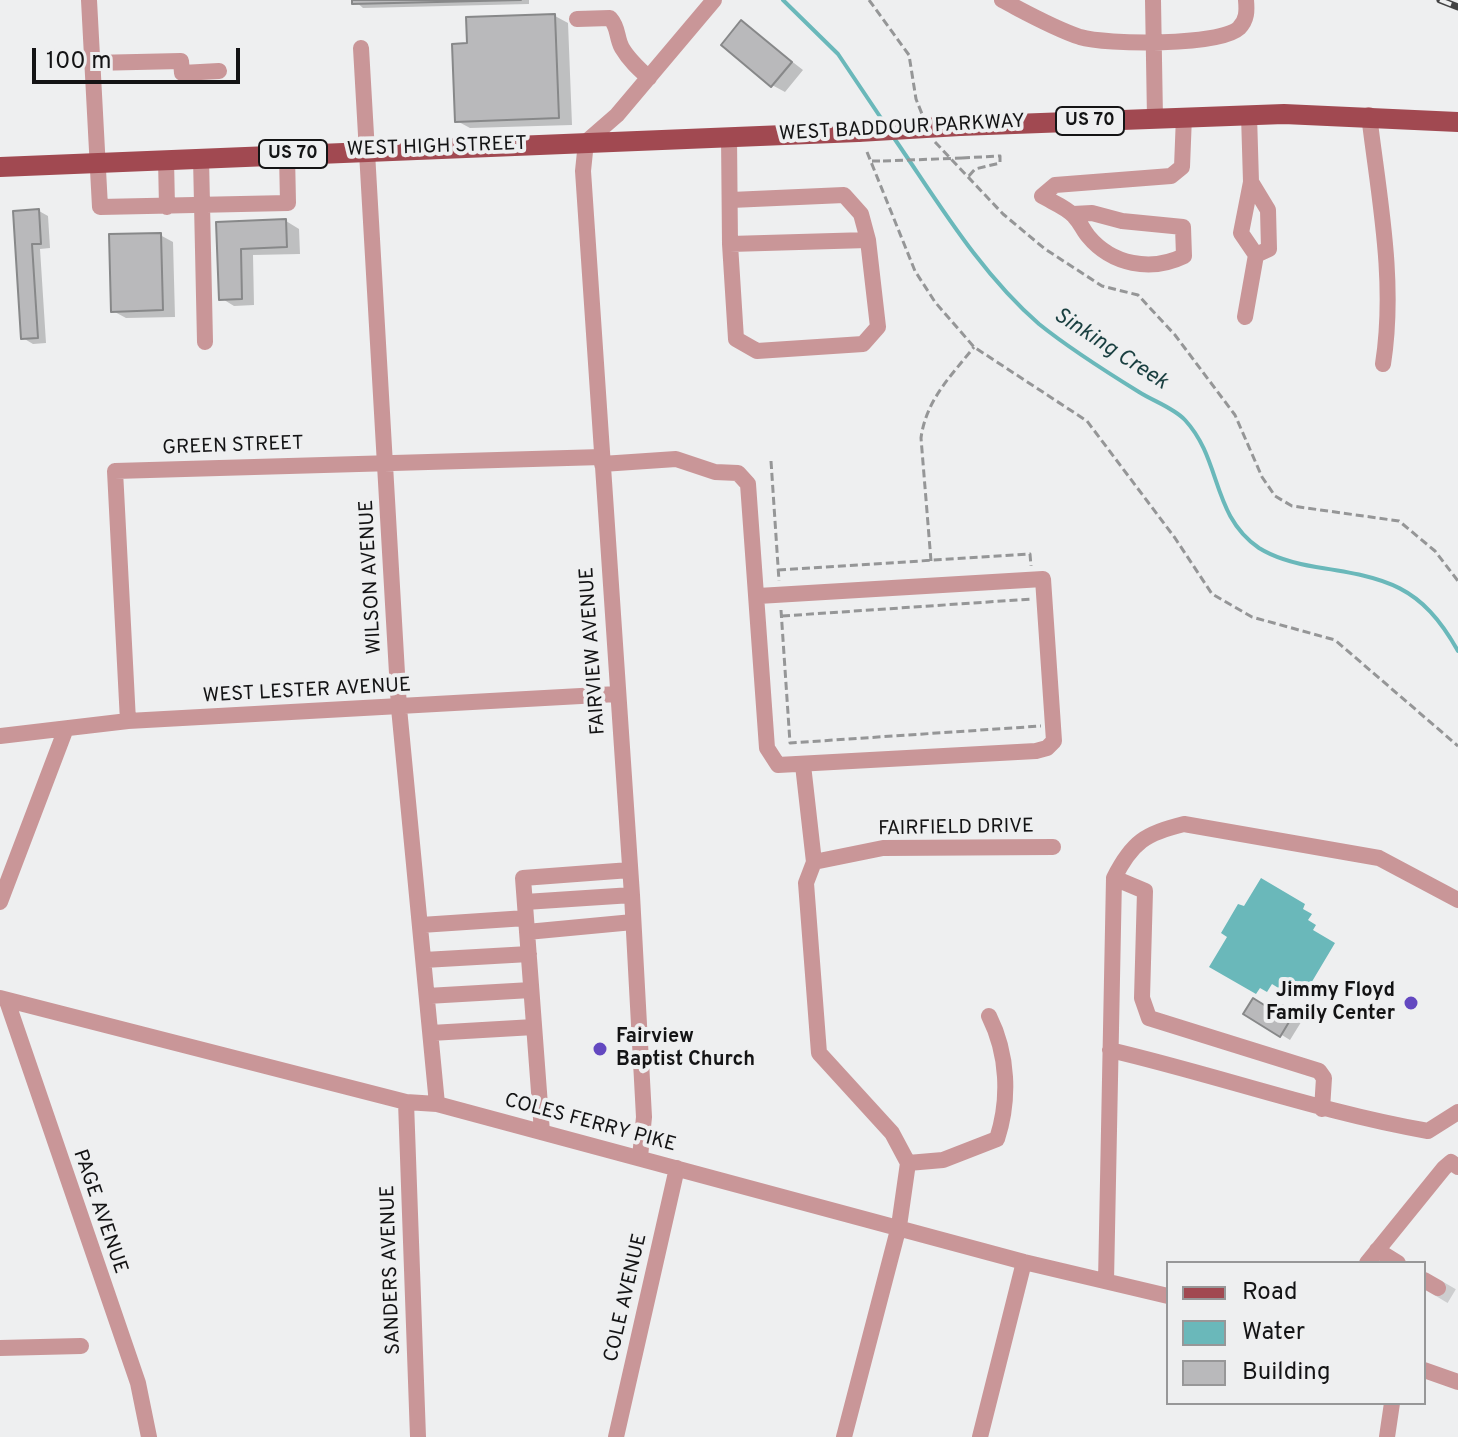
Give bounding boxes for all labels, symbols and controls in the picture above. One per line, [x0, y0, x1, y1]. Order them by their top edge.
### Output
scale bar [36, 32, 244, 82]
text: 100 m [46, 47, 112, 77]
road number: US 70 [1056, 107, 1124, 135]
street label: WEST BADDOUR PARKWAY [778, 111, 1026, 147]
street label: WEST HIGH STREET [346, 133, 528, 163]
road number: US 70 [259, 140, 327, 168]
water label: Sinking Creek [1048, 303, 1172, 397]
street label: GREEN STREET [162, 433, 304, 461]
street label: WILSON AVENUE [356, 499, 388, 655]
street label: FAIRVIEW AVENUE [576, 566, 612, 736]
street label: WEST LESTER AVENUE [202, 675, 412, 709]
street label: FAIRFIELD DRIVE [878, 816, 1034, 842]
place label: Jimmy Floyd Family Center [1266, 980, 1395, 1027]
marker: Jimmy Floyd Family Center [1402, 994, 1420, 1012]
place label: Fairview Baptist Church [616, 1026, 755, 1073]
marker: Fairview Baptist Church [591, 1040, 609, 1058]
street label: COLES FERRY PIKE [501, 1090, 679, 1158]
street label: PAGE AVENUE [67, 1147, 131, 1277]
street label: SANDERS AVENUE [377, 1185, 407, 1355]
street label: COLE AVENUE [601, 1231, 653, 1365]
legend [1166, 1261, 1426, 1405]
text: Road [1242, 1278, 1298, 1308]
text: Water [1242, 1318, 1305, 1348]
text: Building [1242, 1358, 1331, 1388]

